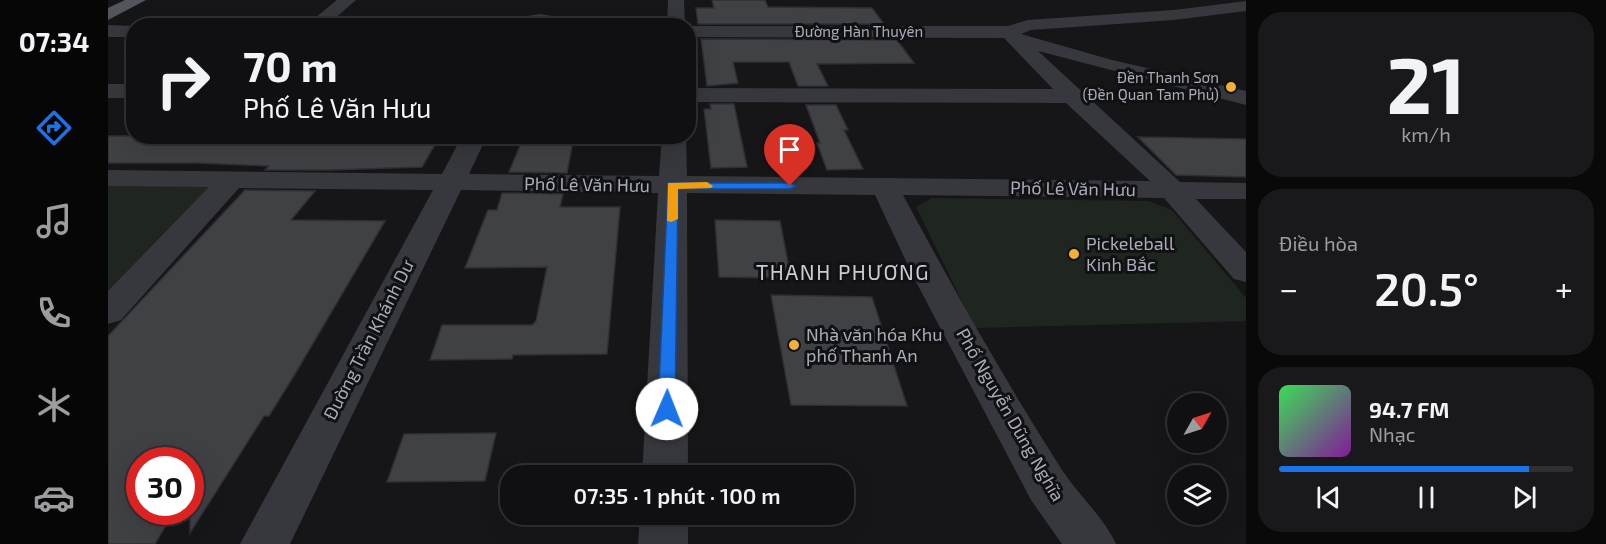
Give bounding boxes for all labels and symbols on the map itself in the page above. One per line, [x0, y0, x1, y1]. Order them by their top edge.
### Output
street label: Đường Hàn Thuyên [795, 22, 923, 40]
place label: Đền Thanh Sơn (Đền Quan Tam Phủ) [1082, 68, 1219, 104]
marker: Đền Thanh Sơn (Đền Quan Tam Phủ) [1224, 80, 1238, 94]
pin [764, 124, 815, 186]
street label: Phố Lê Văn Hưu [524, 172, 650, 196]
street label: Phố Lê Văn Hưu [1010, 176, 1136, 200]
place label: Pickeleball Kinh Bắc [1086, 232, 1175, 275]
marker: Pickeleball Kinh Bắc [1067, 247, 1081, 261]
street label: Đường Trần Khánh Dư [318, 255, 418, 423]
district label: THANH PHƯƠNG [756, 259, 930, 284]
place label: Nhà văn hóa Khu phố Thanh An [806, 323, 942, 366]
street label: Phố Nguyễn Dũng Nghĩa [952, 324, 1069, 505]
marker: Nhà văn hóa Khu phố Thanh An [787, 338, 801, 352]
position arrow [635, 377, 699, 441]
north arrow [1167, 393, 1227, 453]
speed limit sign: 30 [126, 447, 204, 525]

